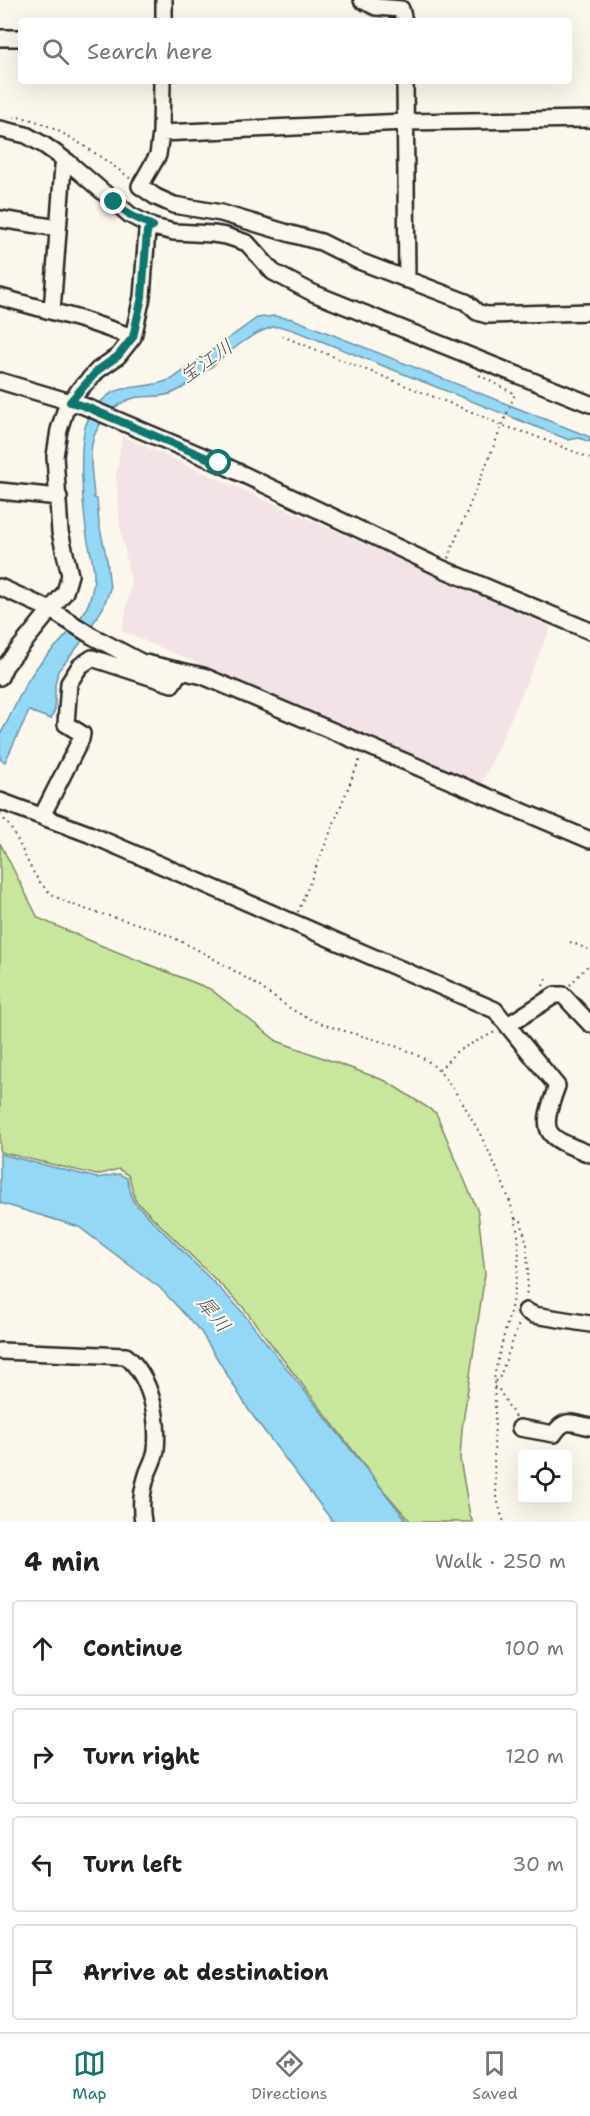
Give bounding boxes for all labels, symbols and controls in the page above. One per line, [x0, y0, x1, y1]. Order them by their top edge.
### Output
search box [18, 18, 572, 84]
icon: search [39, 35, 72, 68]
text: Search here [87, 37, 213, 66]
route end [100, 188, 126, 214]
water label: 宝江川 [174, 333, 238, 389]
route start [205, 449, 231, 475]
water label: 犀川 [191, 1290, 237, 1338]
map controls [518, 1450, 572, 1504]
button: locate [518, 1450, 572, 1504]
text: 4 min [24, 1544, 100, 1579]
text: Walk · 250 m [435, 1548, 566, 1574]
icon: ahead [26, 1632, 59, 1665]
text: Continue [83, 1634, 183, 1663]
text: 100 m [504, 1635, 564, 1661]
icon: right [26, 1740, 59, 1773]
text: Turn right [83, 1742, 200, 1771]
text: 120 m [505, 1743, 564, 1769]
icon: left [26, 1848, 59, 1881]
text: Turn left [83, 1850, 182, 1879]
text: 30 m [512, 1851, 564, 1877]
icon: arrive [26, 1956, 59, 1989]
text: Arrive at destination [83, 1958, 329, 1987]
tab: Map [72, 2047, 107, 2104]
tab: Directions [251, 2047, 328, 2104]
tab: Saved [472, 2047, 518, 2104]

